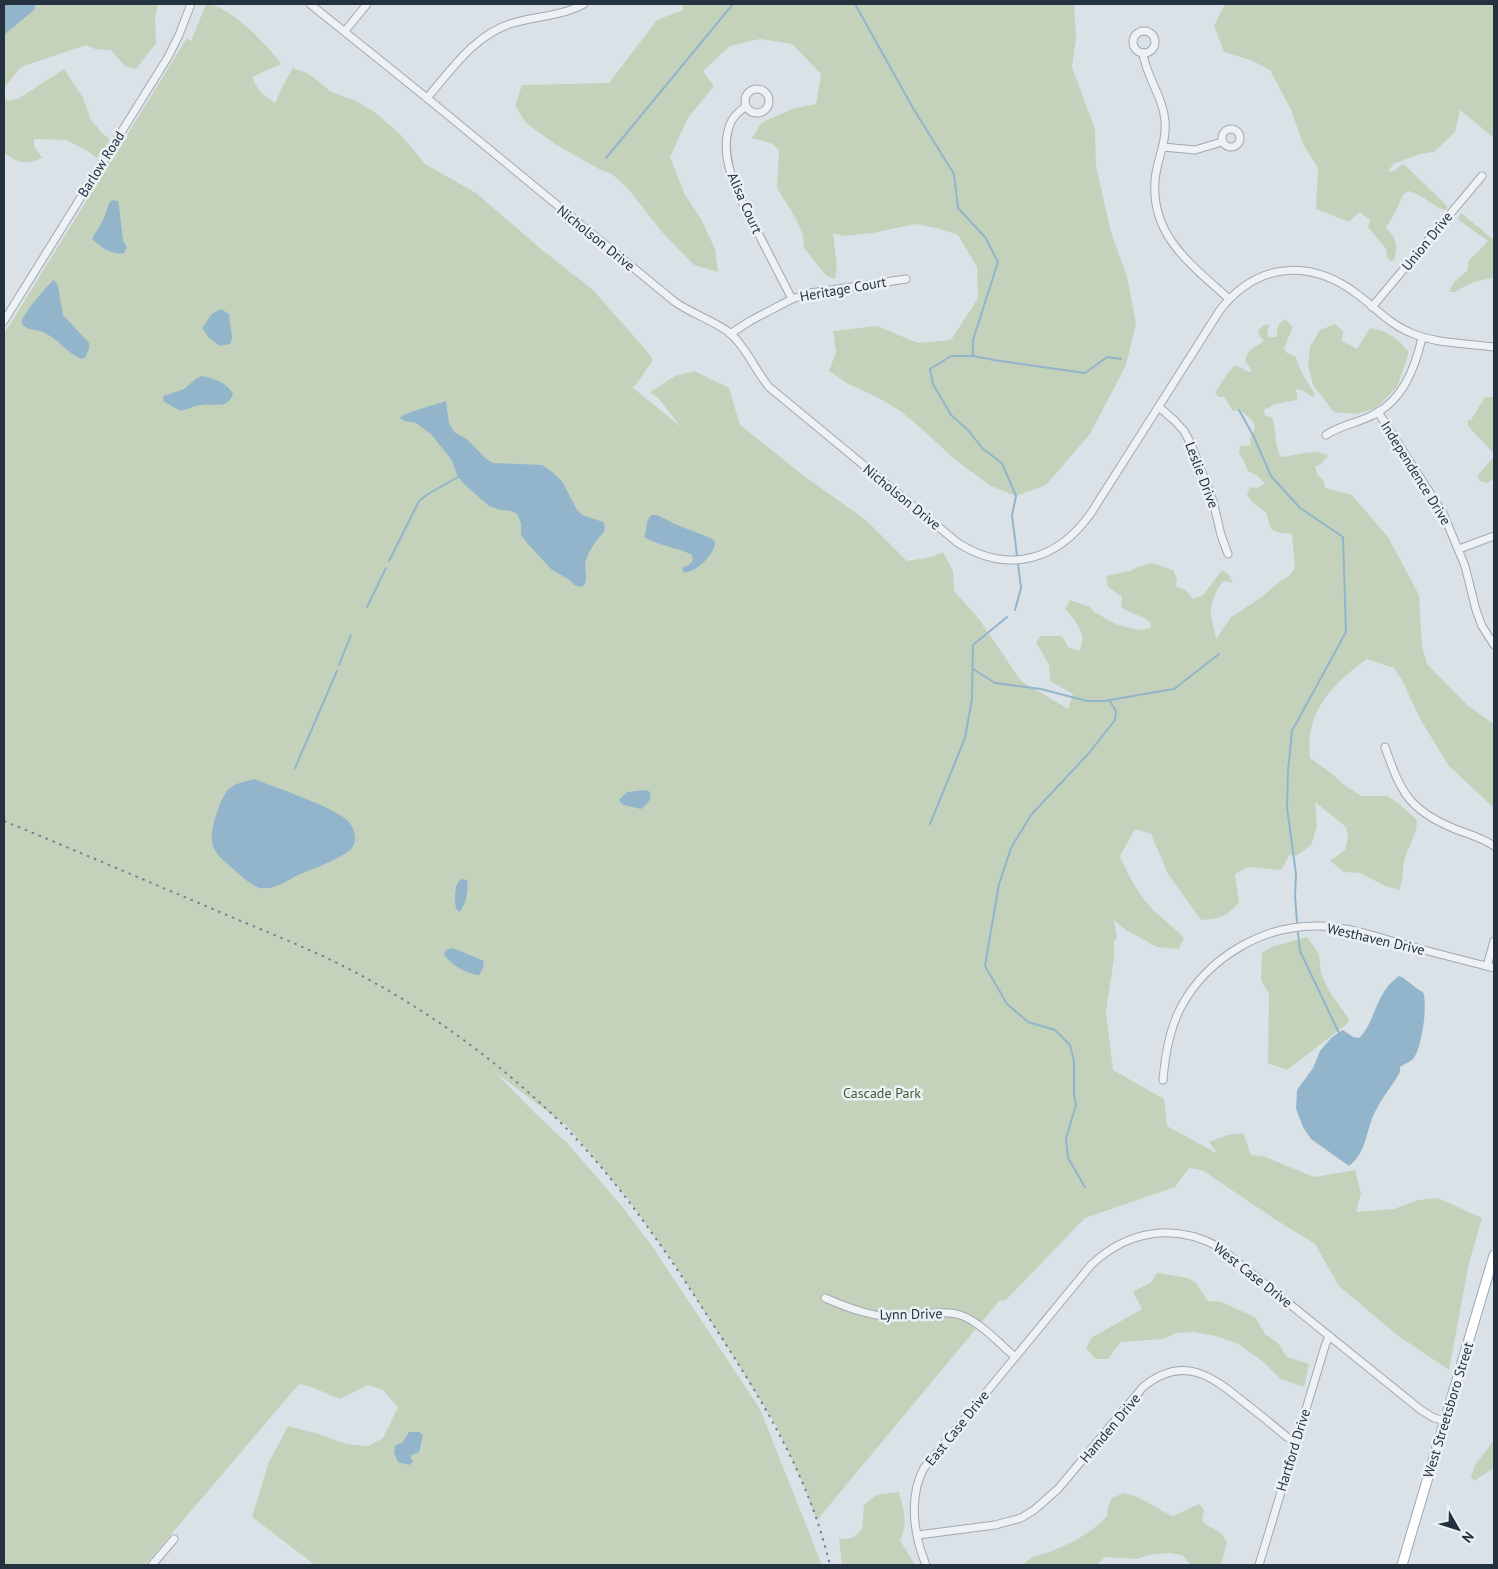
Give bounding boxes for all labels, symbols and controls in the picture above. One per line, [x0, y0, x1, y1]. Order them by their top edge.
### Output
street label: Barlow Road [74, 128, 128, 200]
street label: Alisa Court [724, 170, 767, 237]
street label: Nicholson Drive [553, 201, 639, 275]
street label: Union Drive [1398, 208, 1456, 274]
street label: Heritage Court [798, 272, 888, 305]
street label: Independence Drive [1377, 418, 1455, 528]
street label: Leslie Drive [1181, 439, 1223, 511]
street label: Nicholson Drive [859, 460, 945, 534]
street label: Westhaven Drive [1325, 919, 1427, 959]
park label: Cascade Park [843, 1084, 921, 1102]
street label: West Case Drive [1210, 1239, 1296, 1311]
street label: Lynn Drive [879, 1304, 943, 1324]
street label: West Streetsboro Street [1419, 1340, 1477, 1480]
street label: East Case Drive [921, 1387, 993, 1469]
street label: Hamden Drive [1076, 1390, 1144, 1466]
street label: Hartford Drive [1272, 1406, 1314, 1494]
north arrow [1433, 1504, 1483, 1554]
text: N [1458, 1528, 1478, 1546]

